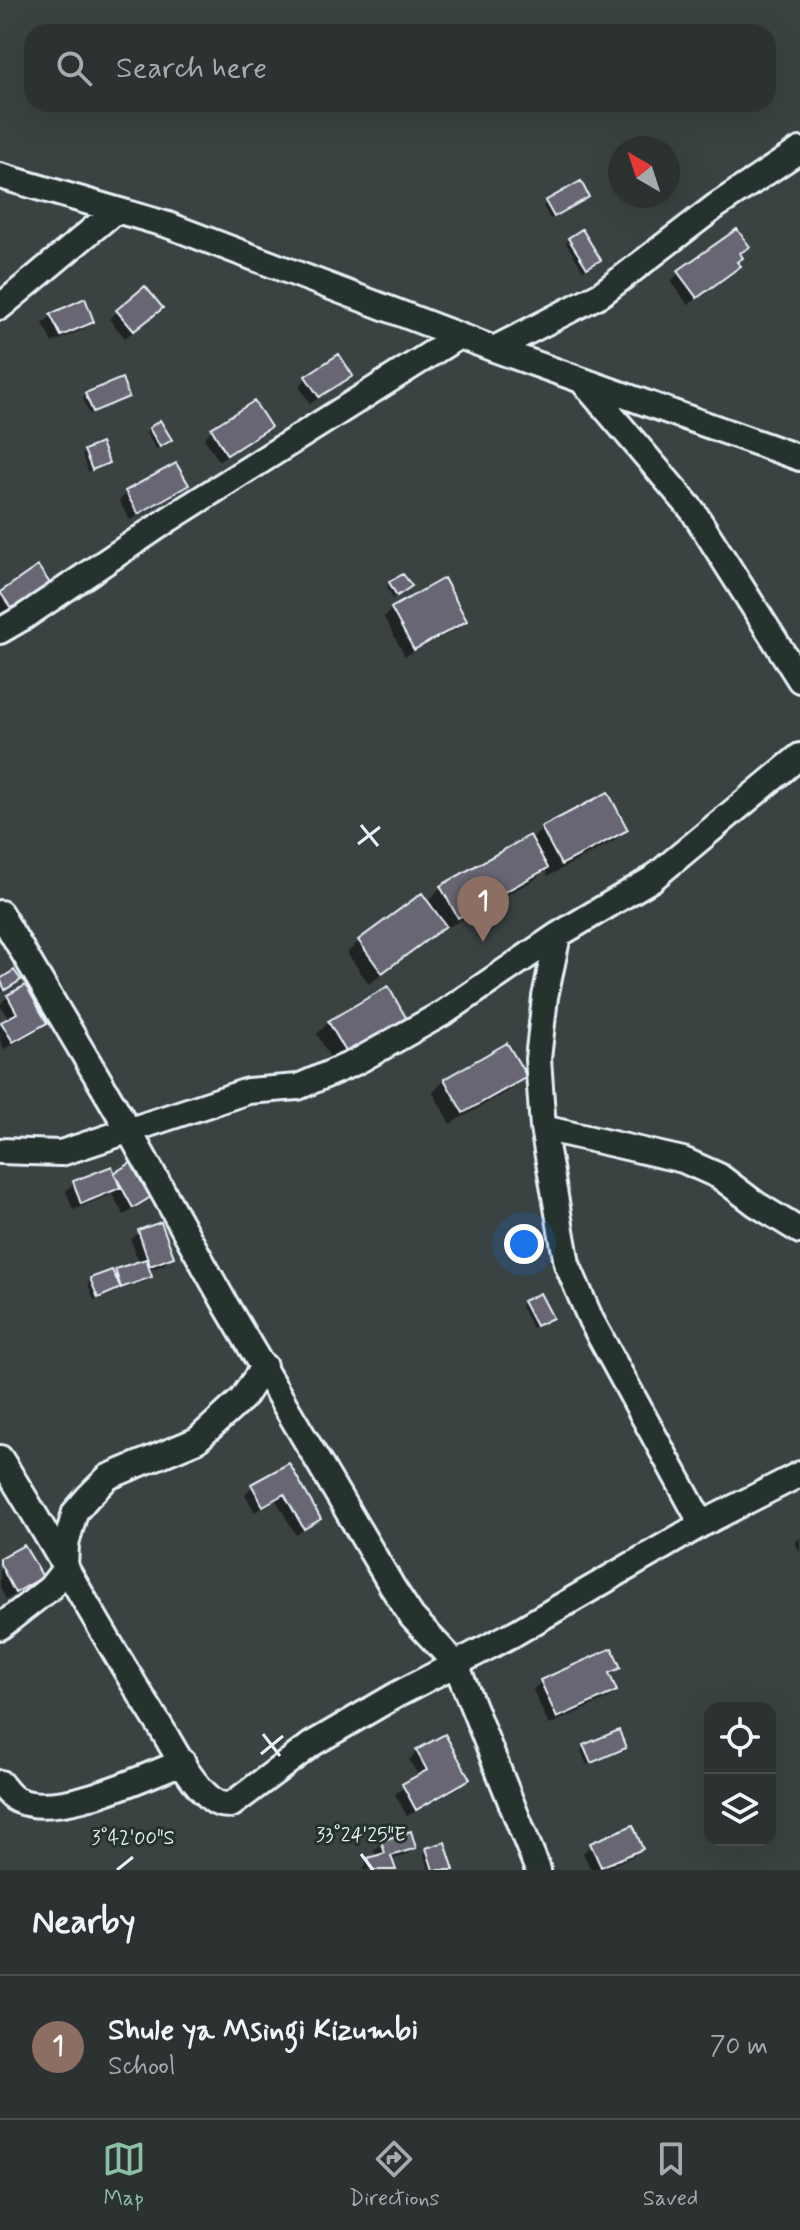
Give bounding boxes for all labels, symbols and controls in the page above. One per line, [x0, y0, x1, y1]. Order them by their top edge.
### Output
search box [24, 24, 776, 112]
icon: search [52, 46, 96, 90]
text: Search here [116, 49, 267, 88]
north arrow [608, 136, 680, 208]
pin: 1 [457, 876, 509, 942]
your location [504, 1224, 544, 1264]
map controls [704, 1702, 776, 1846]
button: locate [704, 1702, 776, 1774]
button: layers [704, 1774, 776, 1846]
text: 33°24'25"E [316, 1822, 406, 1849]
text: 3°42'00"S [91, 1825, 175, 1852]
text: Nearby [32, 1900, 136, 1945]
text: Shule ya Msingi Kizumbi [108, 2011, 418, 2050]
text: 1 [52, 2030, 64, 2064]
text: 70 m [710, 2030, 768, 2064]
text: School [108, 2050, 175, 2084]
tab: Map [102, 2137, 146, 2213]
tab: Directions [349, 2137, 439, 2213]
tab: Saved [643, 2137, 698, 2213]

